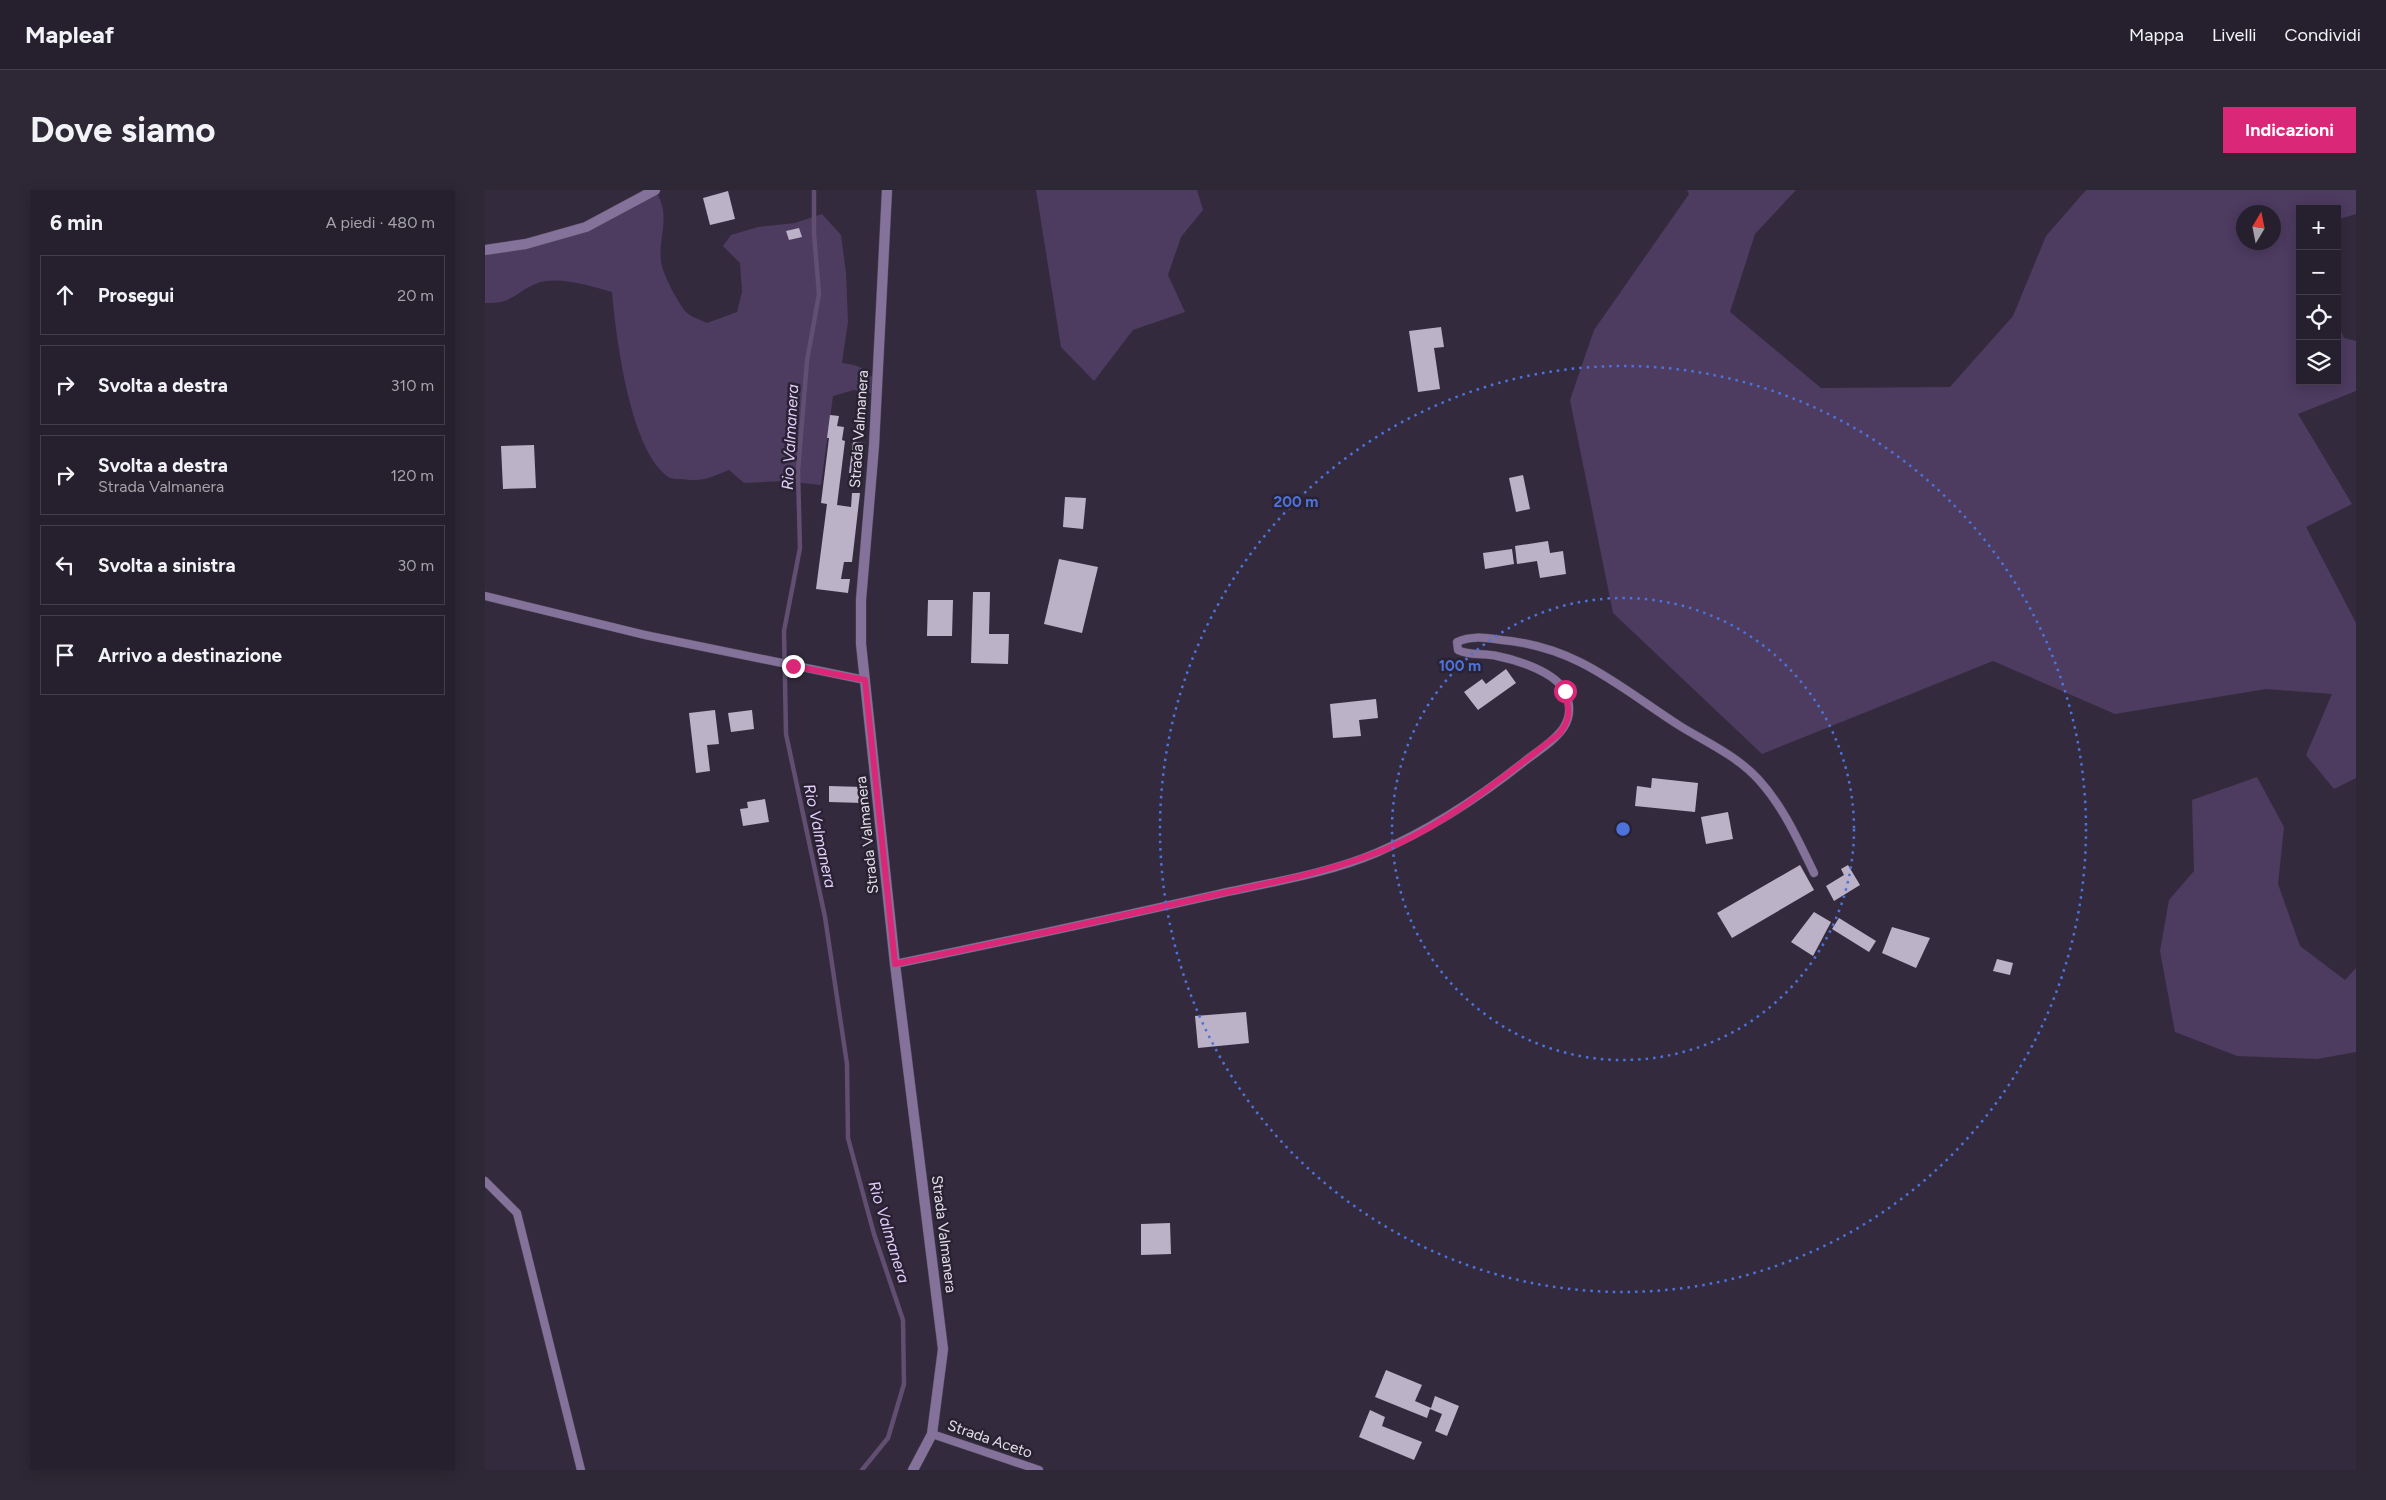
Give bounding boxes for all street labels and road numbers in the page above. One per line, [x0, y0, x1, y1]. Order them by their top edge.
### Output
street label: Strada Valmanera [846, 369, 872, 489]
street label: Strada Valmanera [852, 775, 882, 895]
street label: Strada Valmanera [928, 1174, 960, 1294]
street label: Strada Aceto [945, 1416, 1035, 1462]

